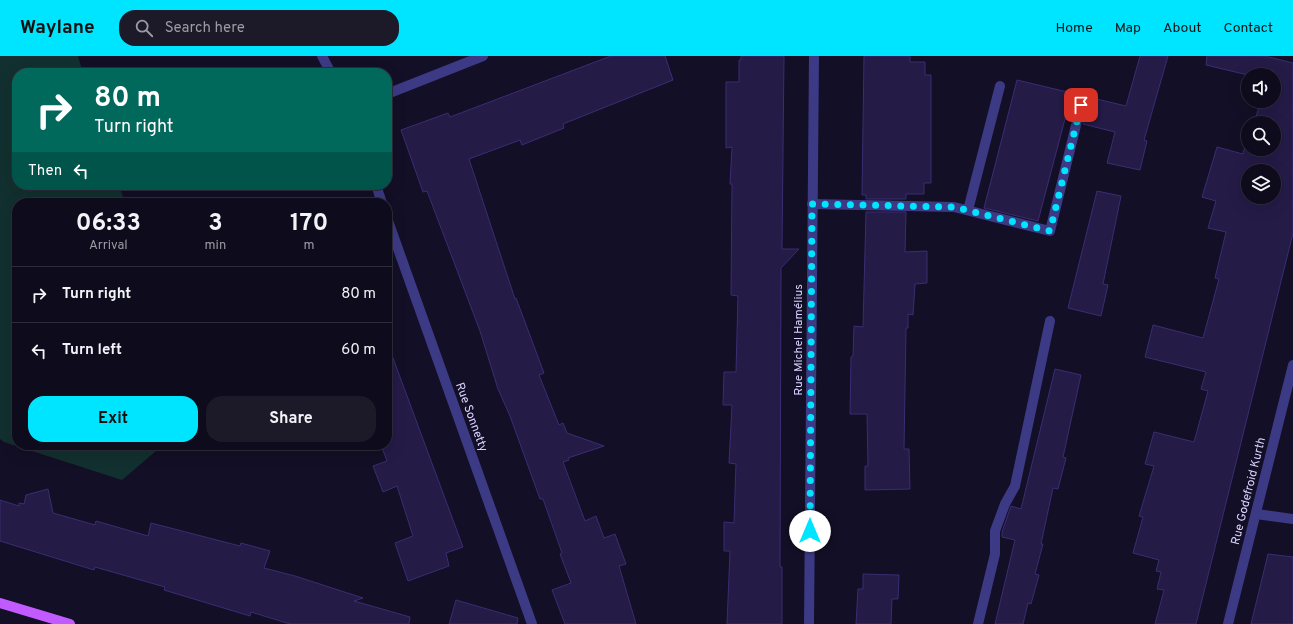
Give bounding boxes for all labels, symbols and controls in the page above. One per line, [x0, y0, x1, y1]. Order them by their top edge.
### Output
search box [119, 10, 399, 46]
text: Waylane [20, 16, 95, 40]
icon: search [133, 17, 155, 39]
text: Search here [165, 19, 245, 38]
text: Home [1056, 20, 1093, 37]
text: Map [1115, 20, 1141, 37]
text: About [1163, 20, 1202, 37]
text: Contact [1224, 20, 1273, 37]
map controls [1241, 68, 1281, 204]
button: sound [1241, 68, 1281, 108]
text: 80 m [94, 81, 161, 117]
icon: right [28, 84, 80, 136]
pin [1064, 88, 1098, 122]
icon: arrive [1070, 94, 1092, 116]
text: Turn right [94, 116, 174, 139]
button: search [1241, 116, 1281, 156]
icon: left [70, 160, 92, 182]
text: Then [28, 162, 62, 181]
button: layers [1241, 164, 1281, 204]
text: 06:33 [76, 209, 141, 239]
text: 3 [208, 209, 223, 239]
text: 170 [290, 209, 328, 239]
text: Arrival [89, 238, 128, 254]
text: min [205, 238, 226, 254]
text: m [304, 238, 315, 254]
icon: right [28, 284, 50, 306]
street label: Rue Michel Hamélius [791, 284, 807, 396]
text: Turn right [62, 285, 131, 304]
text: 80 m [341, 285, 376, 304]
icon: left [28, 340, 50, 362]
text: Turn left [62, 341, 122, 360]
text: 60 m [341, 341, 376, 360]
street label: Rue Sonnetty [451, 380, 491, 454]
button: Exit [28, 396, 198, 442]
button: Share [206, 396, 376, 442]
street label: Rue Godefroid Kurth [1228, 436, 1270, 547]
position arrow [789, 510, 831, 552]

